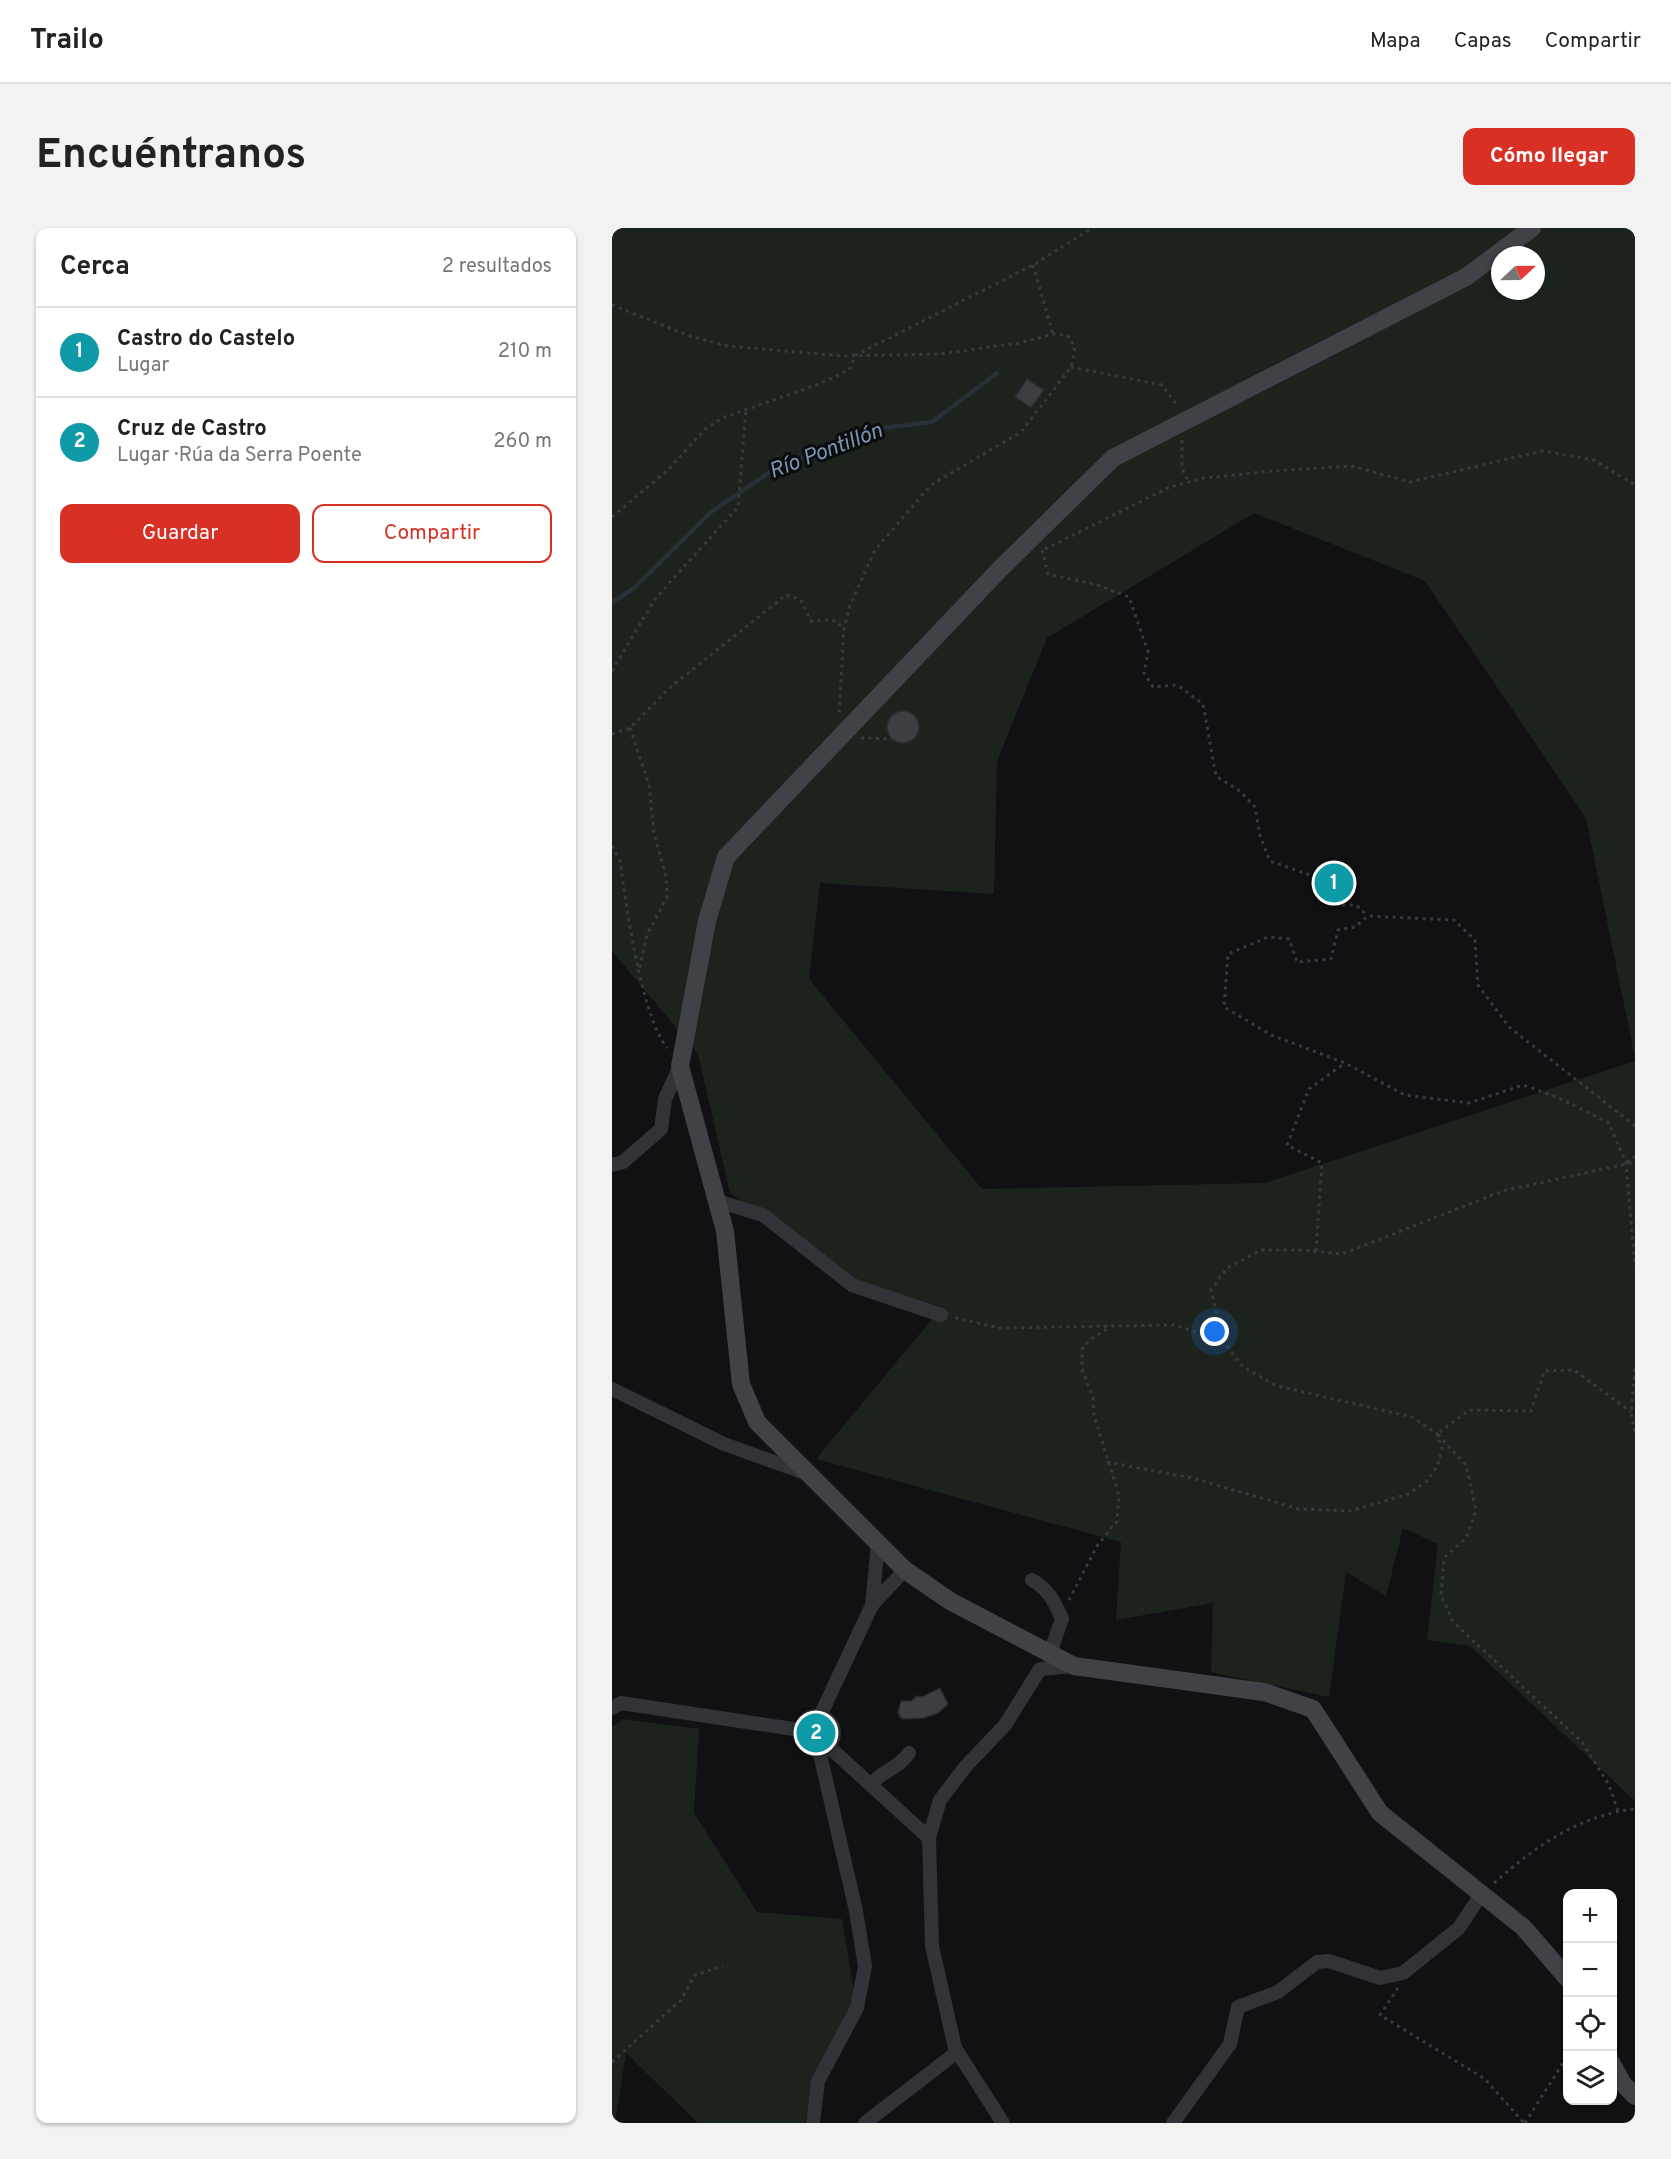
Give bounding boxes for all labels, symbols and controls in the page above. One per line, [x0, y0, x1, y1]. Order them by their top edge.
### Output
text: Trailo [30, 23, 104, 59]
text: Mapa [1370, 28, 1421, 55]
text: Capas [1454, 28, 1512, 55]
text: Compartir [1545, 28, 1641, 55]
button: Cómo llegar [1463, 128, 1635, 185]
text: Encuéntranos [36, 130, 306, 183]
north arrow [1491, 246, 1545, 300]
text: Cerca [60, 251, 130, 284]
text: 2 resultados [442, 254, 552, 280]
text: Castro do Castelo [117, 326, 295, 353]
text: 1 [76, 339, 84, 365]
text: 210 m [498, 339, 552, 365]
text: Lugar [117, 353, 169, 379]
text: Cruz de Castro [117, 416, 267, 443]
water label: Río Pontillón [765, 418, 887, 486]
text: 2 [73, 429, 86, 455]
text: 260 m [493, 429, 552, 455]
text: Lugar · Rúa da Serra Poente [117, 443, 362, 469]
button: Guardar [60, 504, 300, 563]
button: Compartir [312, 504, 552, 563]
pin: 1 [1314, 860, 1354, 906]
your location [1200, 1317, 1229, 1346]
pin: 2 [796, 1710, 836, 1756]
map controls [1563, 1889, 1617, 2105]
button: + [1563, 1889, 1617, 1943]
button: − [1563, 1943, 1617, 1997]
button: locate [1563, 1997, 1617, 2051]
button: layers [1563, 2051, 1617, 2105]

